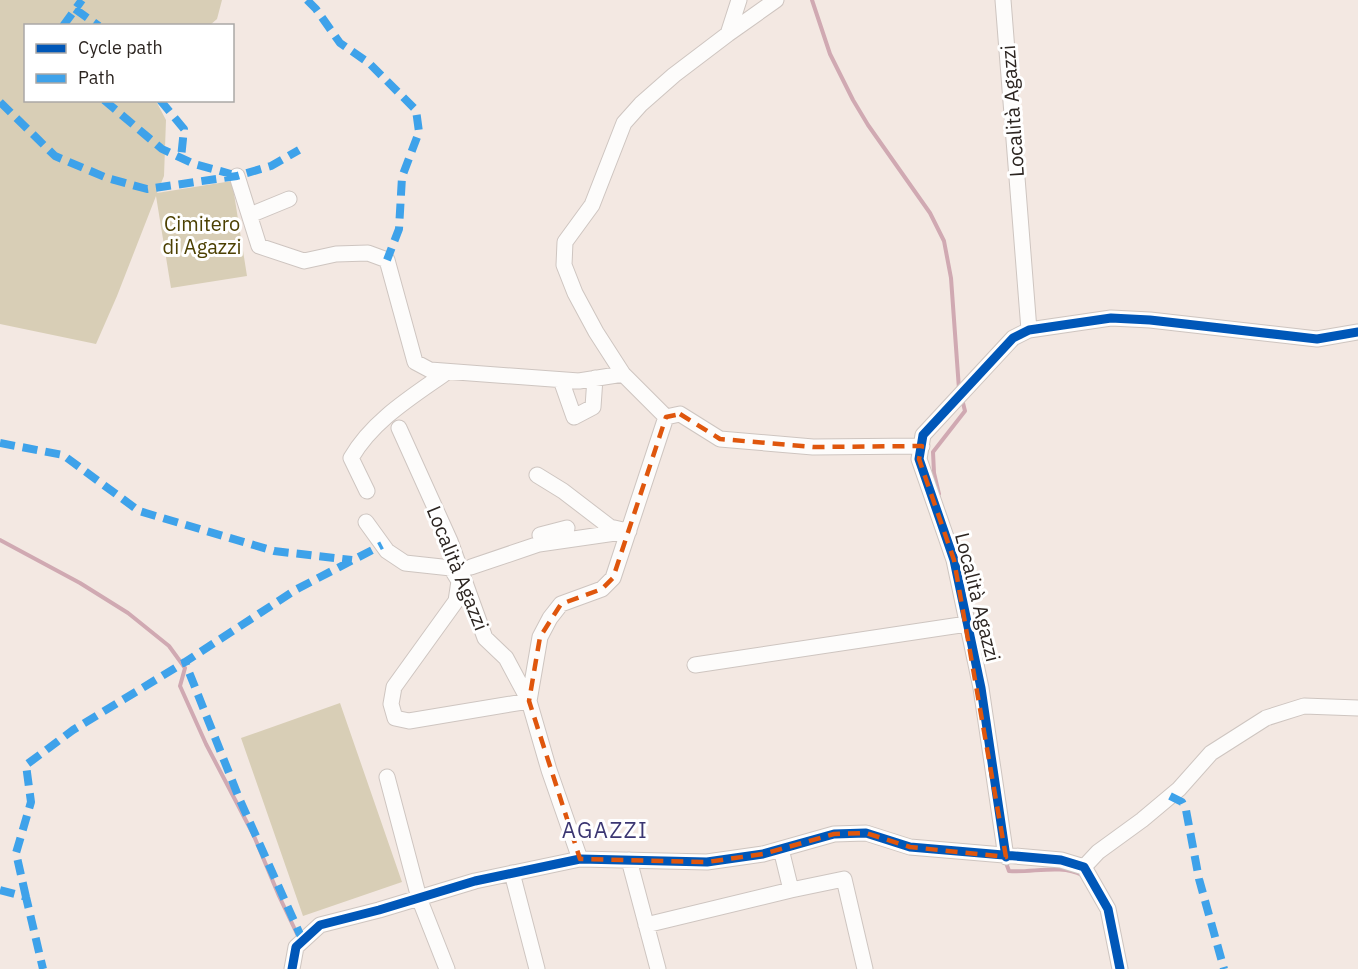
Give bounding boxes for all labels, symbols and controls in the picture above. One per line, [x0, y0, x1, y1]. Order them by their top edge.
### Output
legend [24, 24, 234, 102]
text: Cycle path [78, 36, 163, 59]
street label: Località Agazzi [994, 44, 1030, 178]
text: Path [78, 66, 115, 89]
park label: Cimitero di Agazzi [163, 210, 241, 260]
street label: Località Agazzi [421, 502, 495, 634]
street label: Località Agazzi [949, 530, 1007, 664]
district label: AGAZZI [562, 815, 648, 844]

